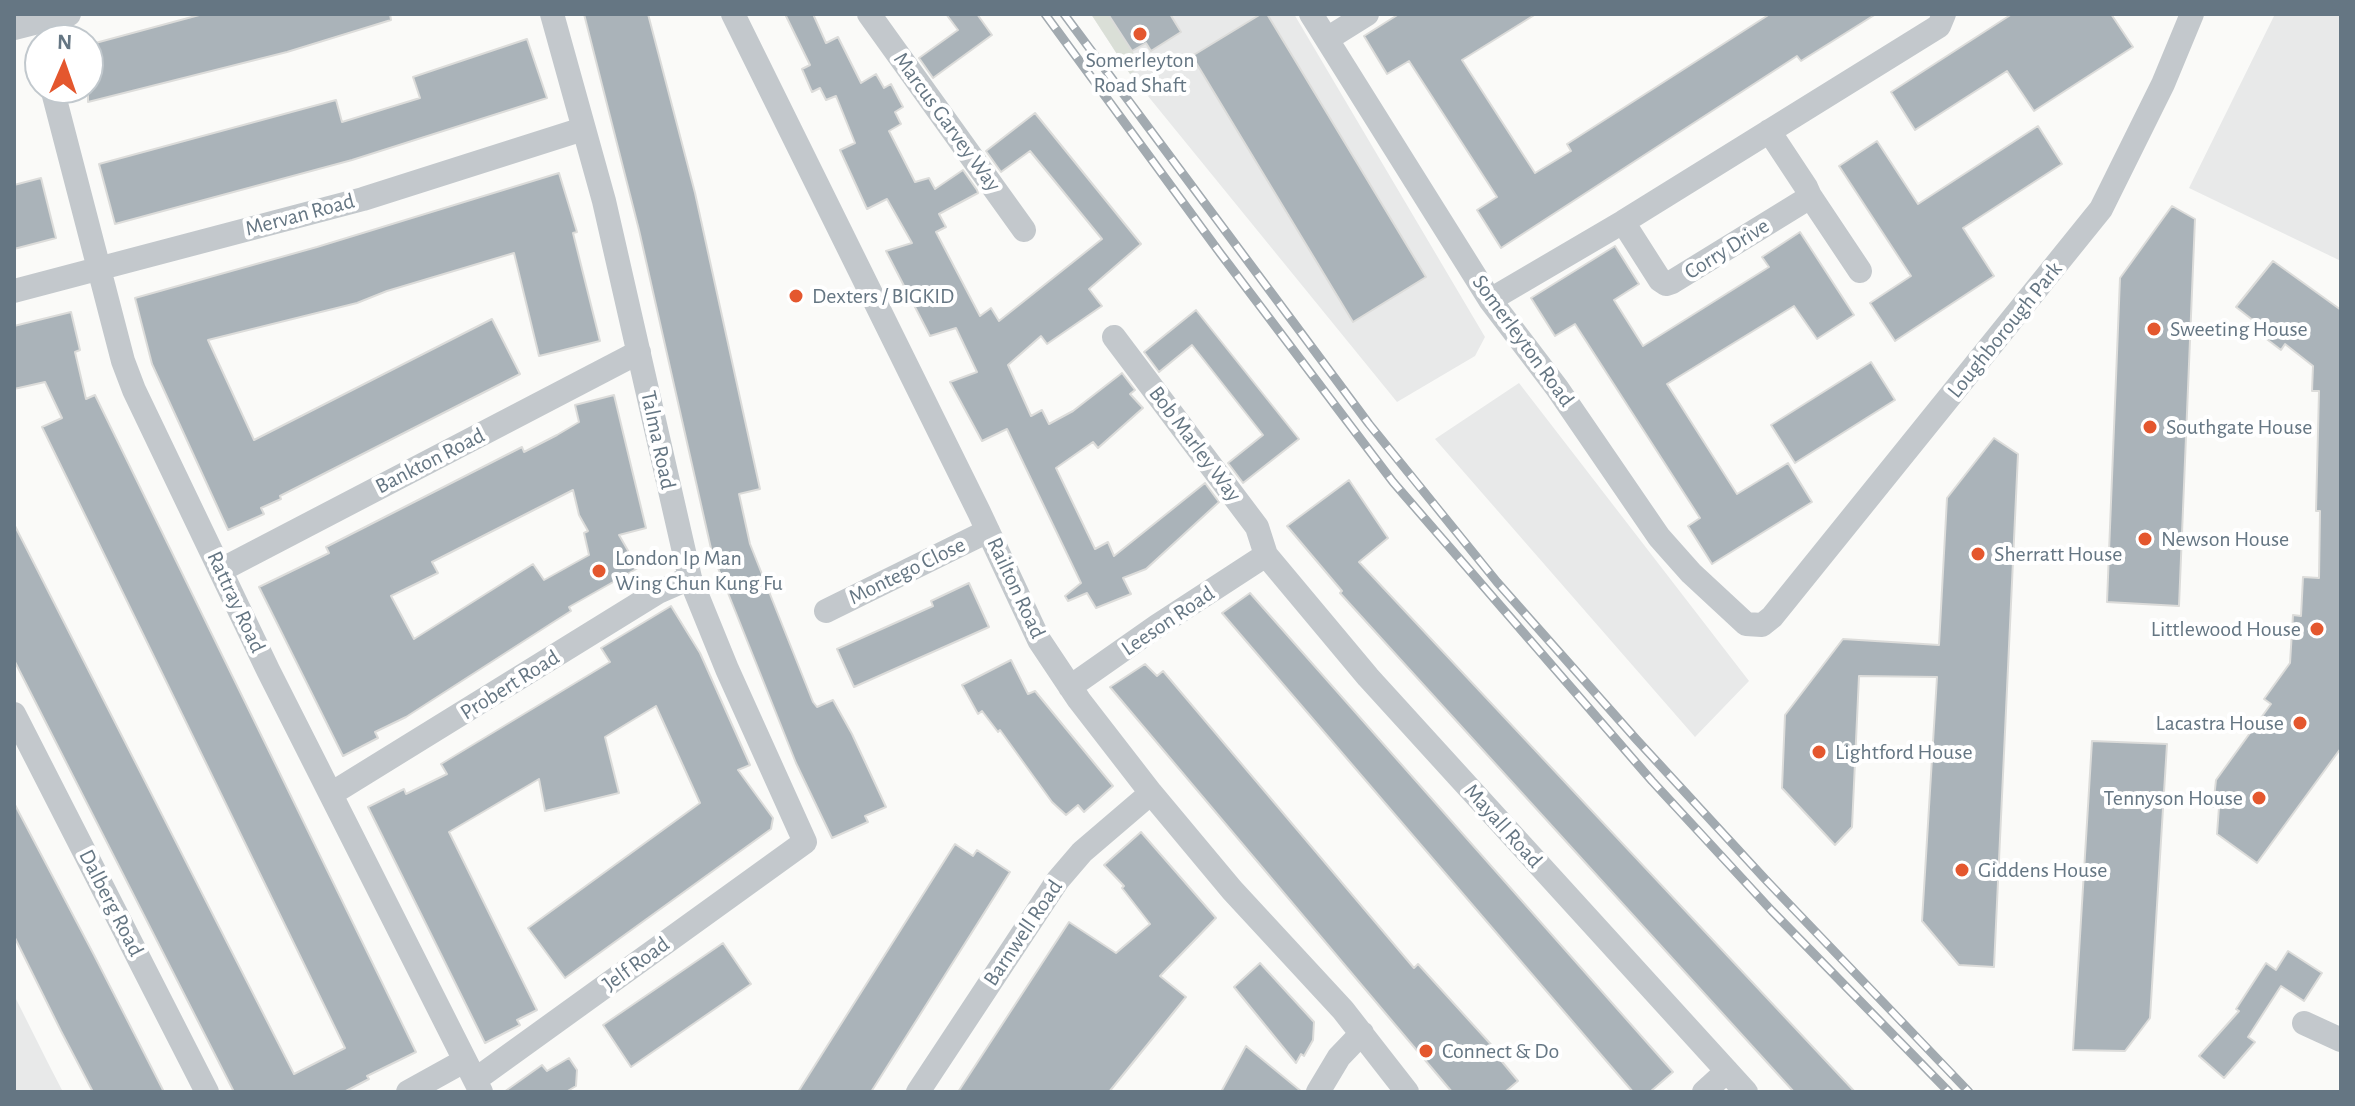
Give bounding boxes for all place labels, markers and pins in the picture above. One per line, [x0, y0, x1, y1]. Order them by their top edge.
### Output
marker: Somerleyton Road Shaft [1131, 25, 1149, 43]
place label: Somerleyton Road Shaft [1085, 47, 1195, 98]
place label: Dexters / BIGKID [812, 283, 954, 309]
marker: Dexters / BIGKID [787, 287, 805, 305]
place label: Sweeting House [2170, 316, 2308, 342]
marker: Sweeting House [2145, 320, 2163, 338]
place label: Southgate House [2166, 414, 2312, 440]
marker: Southgate House [2141, 418, 2159, 436]
place label: Newson House [2161, 526, 2289, 552]
marker: Newson House [2136, 530, 2154, 548]
place label: Sherratt House [1994, 541, 2122, 567]
place label: London Ip Man Wing Chun Kung Fu [615, 545, 783, 596]
marker: Sherratt House [1969, 545, 1987, 563]
marker: London Ip Man Wing Chun Kung Fu [590, 562, 608, 580]
place label: Littlewood House [2151, 616, 2301, 642]
marker: Littlewood House [2308, 620, 2326, 638]
place label: Lacastra House [2156, 710, 2284, 736]
marker: Lacastra House [2291, 714, 2309, 732]
place label: Lightford House [1835, 739, 1973, 765]
marker: Lightford House [1810, 743, 1828, 761]
place label: Tennyson House [2103, 785, 2243, 811]
marker: Tennyson House [2250, 789, 2268, 807]
place label: Giddens House [1978, 857, 2107, 883]
marker: Giddens House [1953, 861, 1971, 879]
place label: Connect & Do [1442, 1038, 1559, 1064]
marker: Connect & Do [1417, 1042, 1435, 1060]

